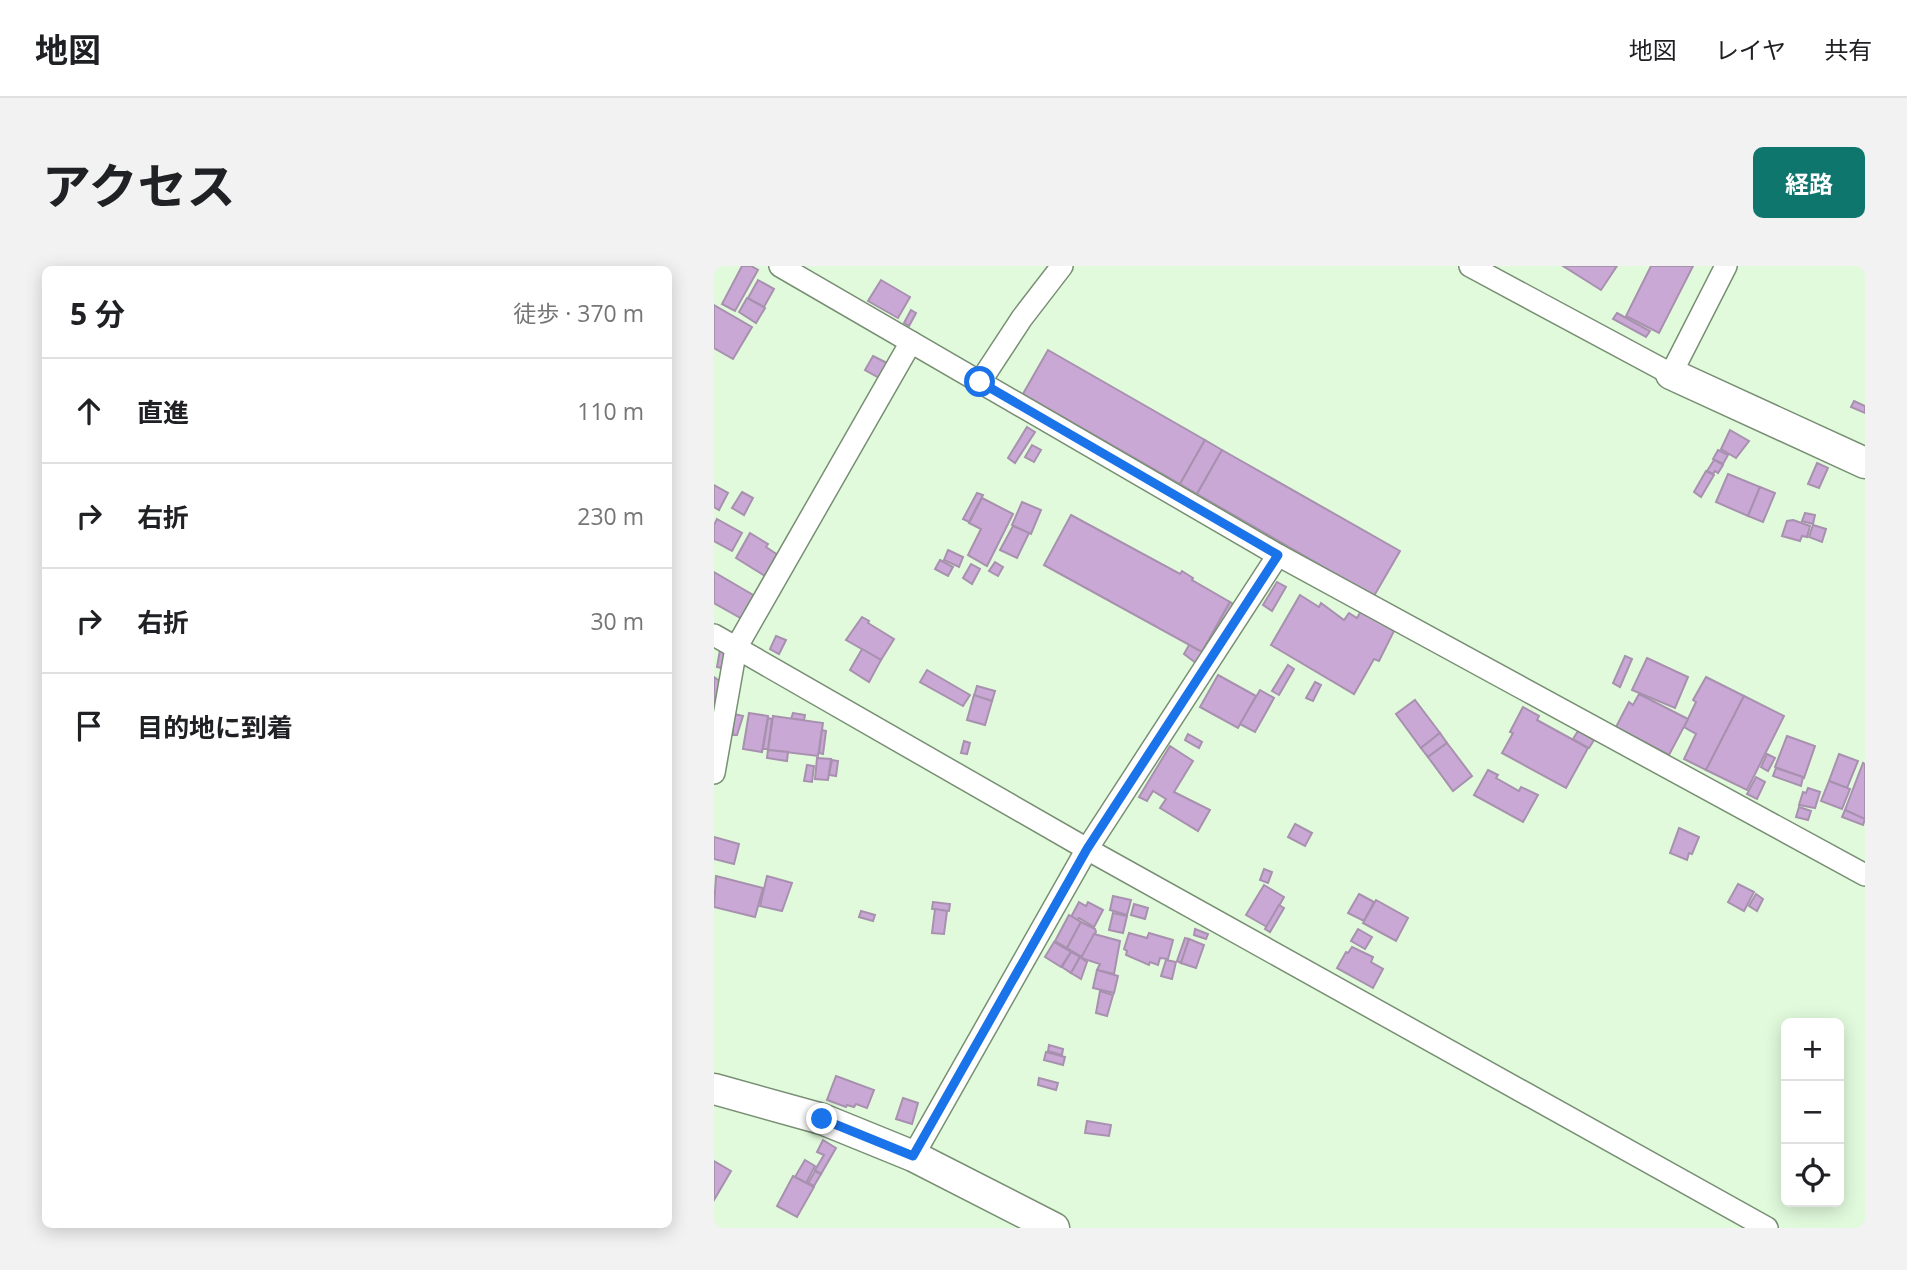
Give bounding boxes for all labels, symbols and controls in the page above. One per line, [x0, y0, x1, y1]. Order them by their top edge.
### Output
text: 地図 [35, 27, 101, 72]
text: 地図 [1629, 33, 1677, 66]
text: レイヤ [1715, 33, 1786, 66]
text: 共有 [1824, 33, 1872, 66]
button: 経路 [1753, 147, 1865, 218]
text: アクセス [42, 152, 236, 218]
text: 5 分 [70, 293, 125, 334]
text: 徒歩 · 370 m [513, 297, 644, 329]
route start [964, 366, 995, 397]
icon: ahead [70, 392, 108, 430]
text: 直進 [137, 394, 189, 430]
text: 110 m [577, 395, 644, 427]
icon: right [70, 497, 108, 535]
text: 右折 [137, 499, 189, 535]
text: 230 m [577, 500, 644, 532]
icon: right [70, 602, 108, 640]
text: 右折 [137, 604, 189, 640]
text: 30 m [590, 605, 644, 637]
icon: arrive [70, 707, 108, 745]
text: 目的地に到着 [137, 709, 293, 745]
map controls [1781, 1018, 1844, 1207]
button: + [1781, 1018, 1844, 1081]
button: − [1781, 1081, 1844, 1144]
route end [806, 1103, 837, 1134]
button: locate [1781, 1144, 1844, 1207]

